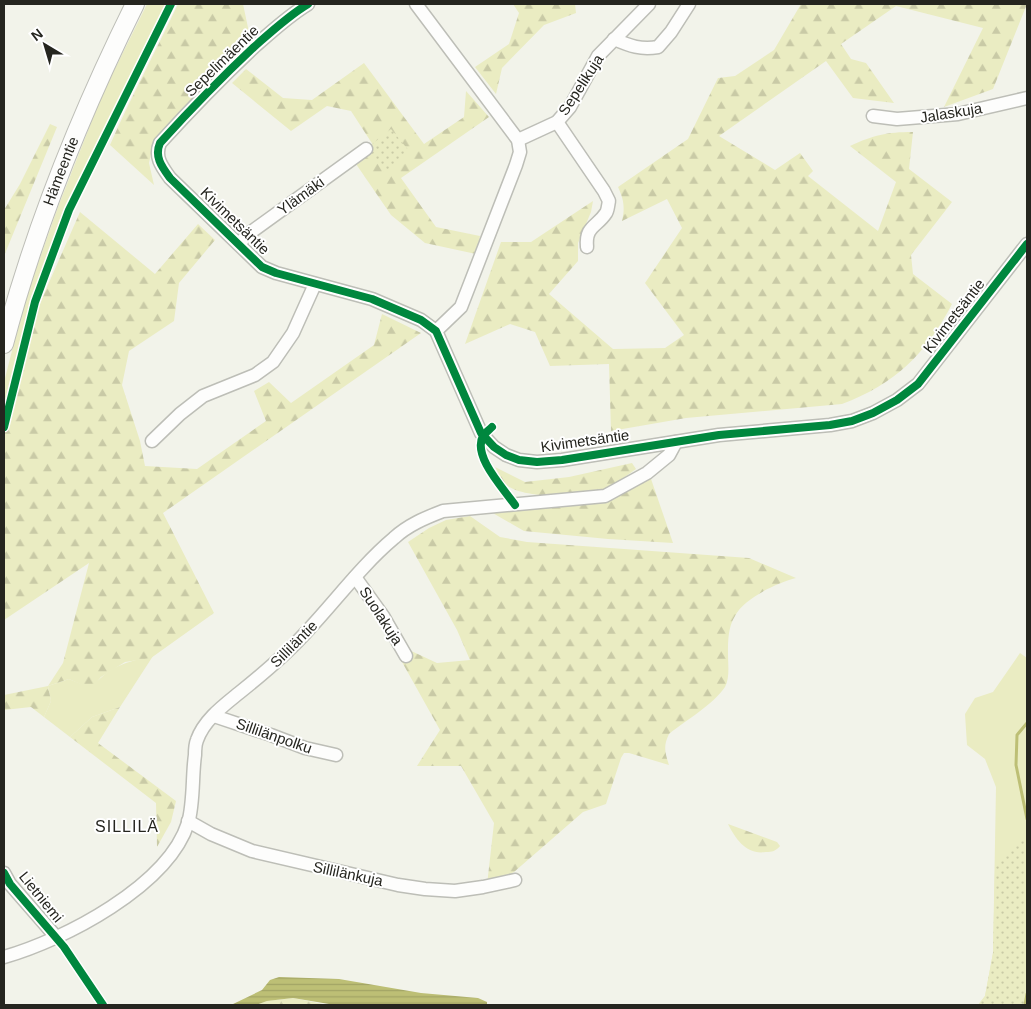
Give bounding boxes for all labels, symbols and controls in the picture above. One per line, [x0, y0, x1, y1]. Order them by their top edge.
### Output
north arrow [20, 20, 70, 70]
street label: Sepelimäentie [182, 22, 262, 100]
text: N [28, 25, 46, 44]
street label: Sepelikuja [555, 51, 607, 118]
street label: Jalaskuja [919, 99, 984, 126]
street label: Hämeentie [39, 134, 82, 208]
street label: Ylämäki [274, 173, 327, 218]
street label: Kivimetsäntie [197, 184, 273, 258]
street label: Kivimetsäntie [919, 275, 988, 356]
street label: Kivimetsäntie [540, 426, 630, 455]
street label: Suolakuja [356, 583, 407, 649]
street label: Silliläntie [267, 617, 321, 671]
street label: Sillilänpolku [234, 715, 314, 756]
district label: SILLILÄ [95, 818, 159, 835]
street label: Sillilänkuja [312, 858, 385, 889]
street label: Lietniemi [16, 868, 67, 925]

